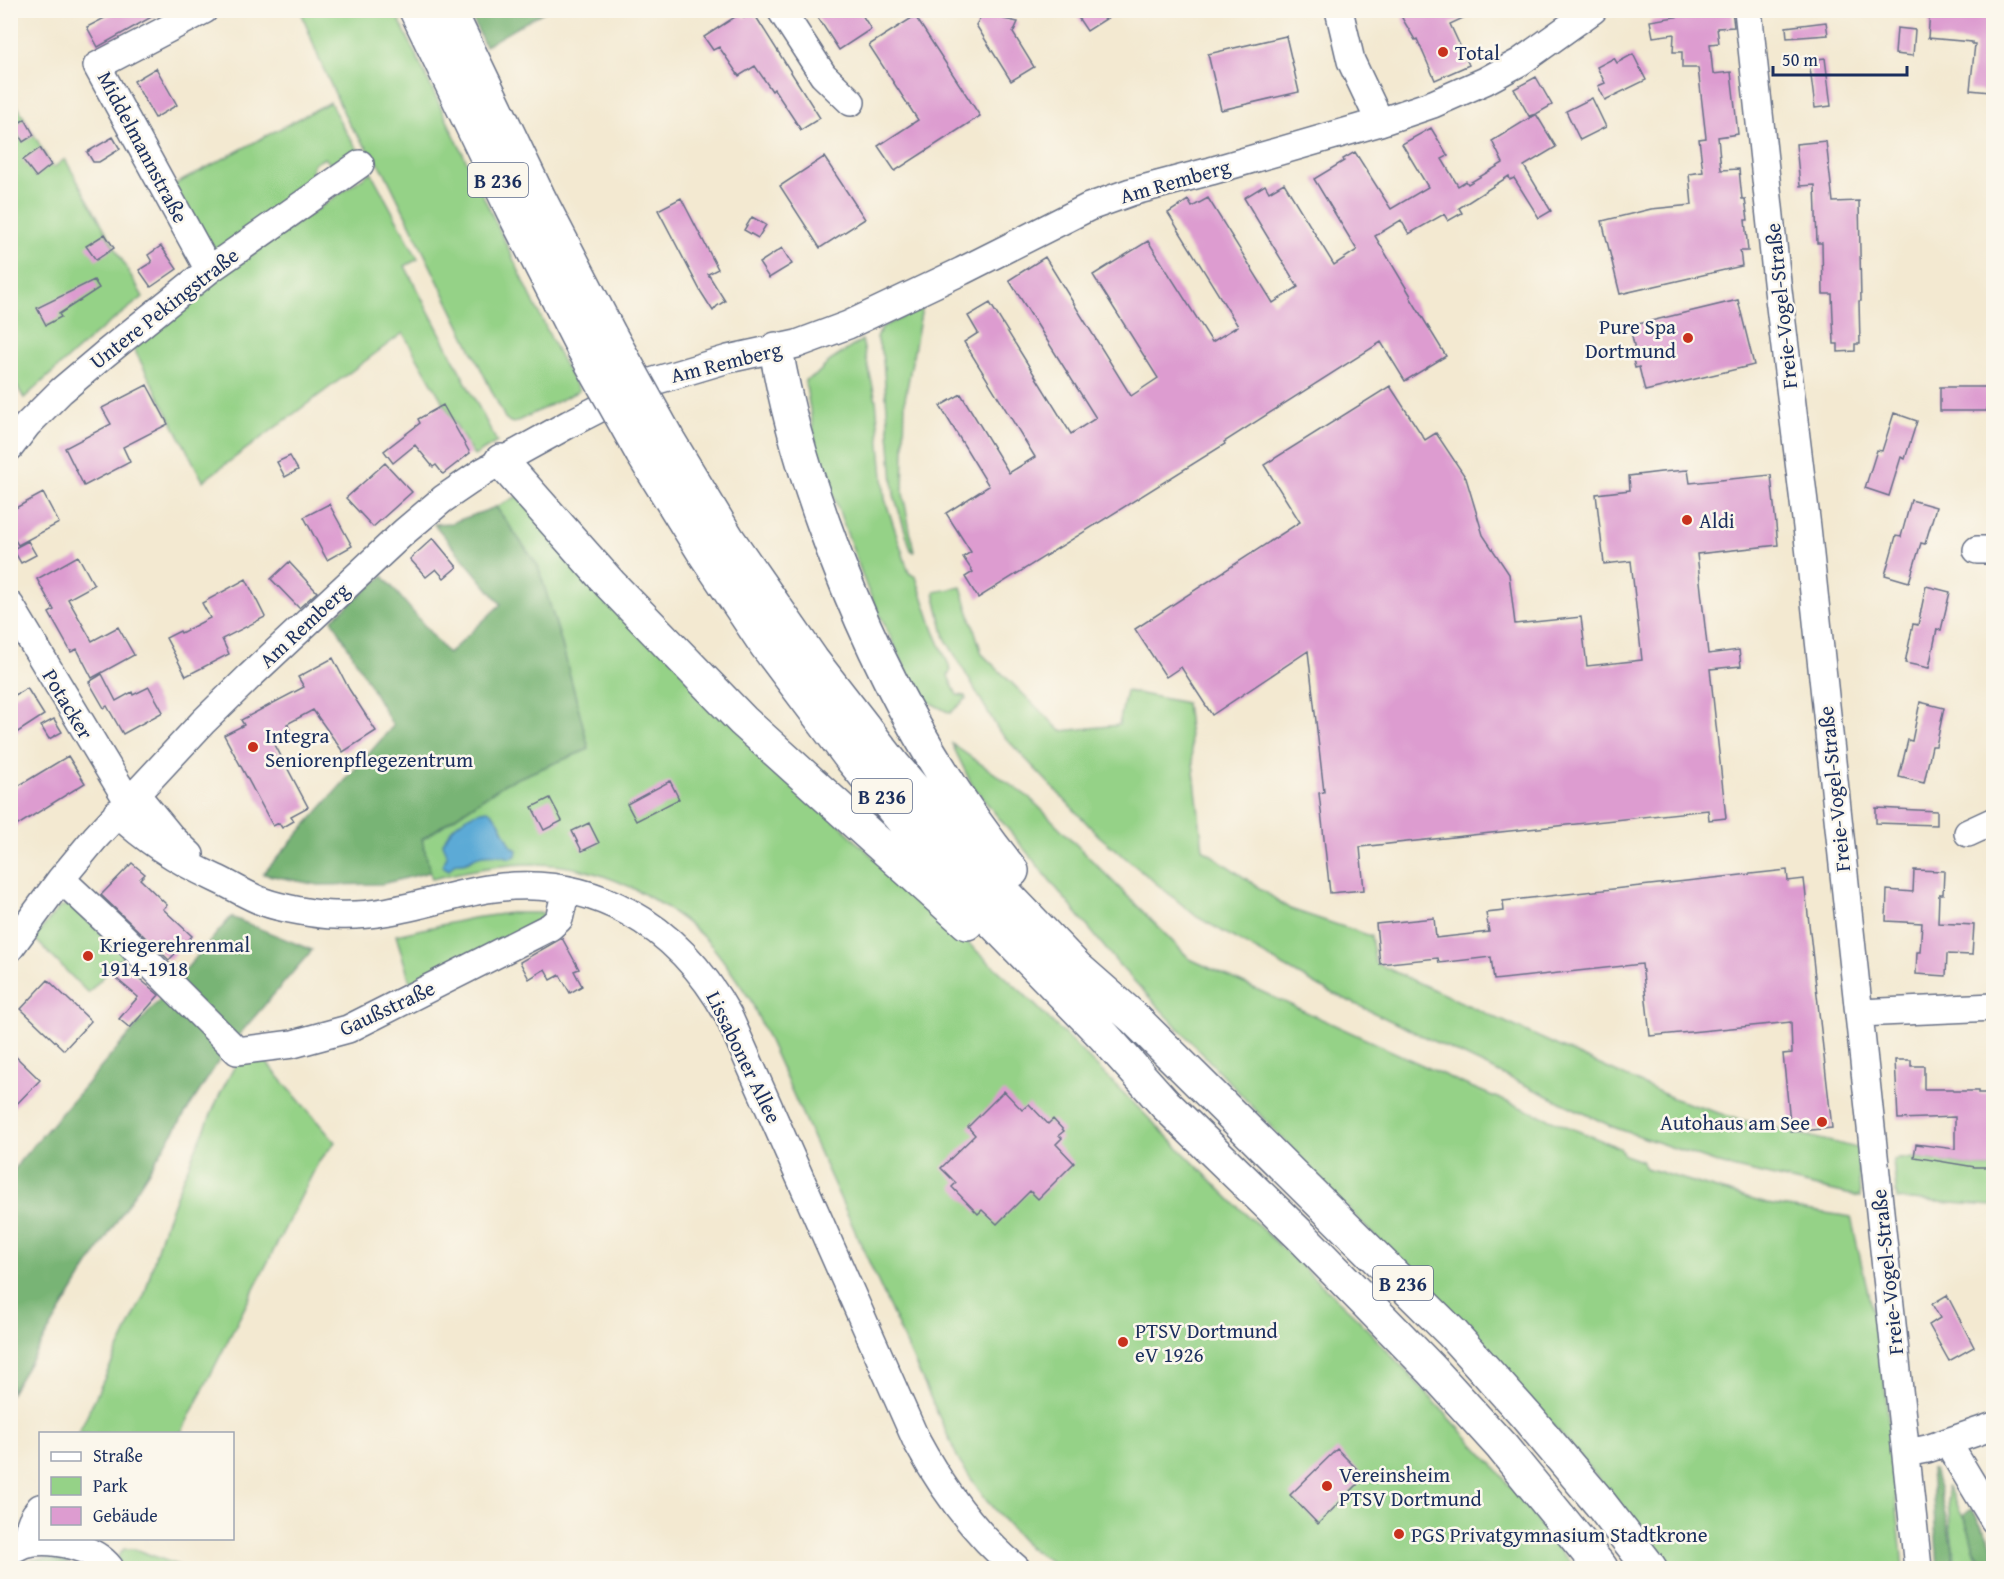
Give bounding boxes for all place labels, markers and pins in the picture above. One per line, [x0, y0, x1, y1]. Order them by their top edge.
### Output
place label: Total [1455, 37, 1500, 68]
marker: Total [1436, 45, 1450, 59]
place label: Pure Spa Dortmund [1585, 311, 1677, 366]
marker: Pure Spa Dortmund [1681, 331, 1695, 345]
place label: Aldi [1699, 505, 1735, 536]
marker: Aldi [1680, 513, 1694, 527]
place label: Integra Seniorenpflegezentrum [265, 720, 473, 775]
marker: Integra Seniorenpflegezentrum [246, 740, 260, 754]
place label: Kriegerehrenmal 1914-1918 [100, 929, 250, 984]
marker: Kriegerehrenmal 1914-1918 [81, 949, 95, 963]
place label: Autohaus am See [1660, 1107, 1810, 1138]
marker: Autohaus am See [1815, 1115, 1829, 1129]
place label: PTSV Dortmund eV 1926 [1135, 1315, 1279, 1370]
marker: PTSV Dortmund eV 1926 [1116, 1335, 1130, 1349]
place label: Vereinsheim PTSV Dortmund [1339, 1459, 1483, 1514]
marker: Vereinsheim PTSV Dortmund [1320, 1479, 1334, 1493]
place label: PGS Privatgymnasium Stadtkrone [1411, 1519, 1708, 1550]
marker: PGS Privatgymnasium Stadtkrone [1392, 1527, 1406, 1541]

